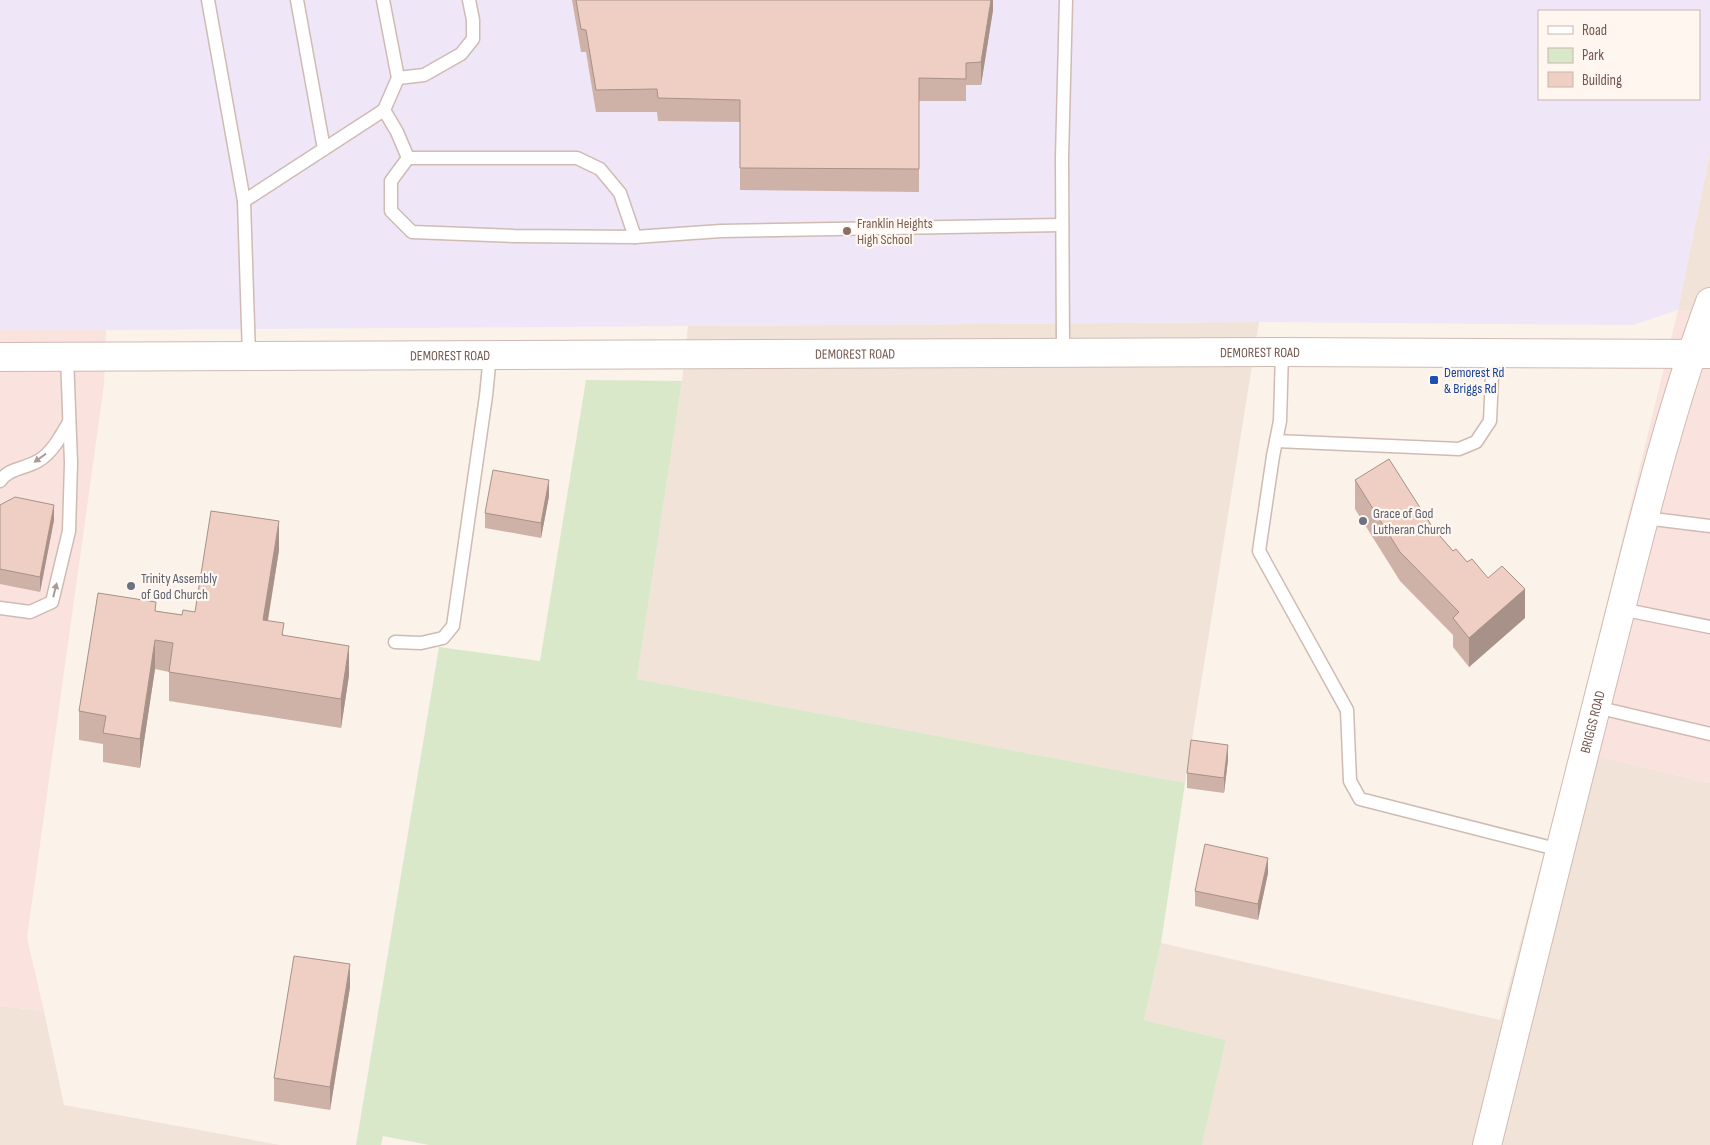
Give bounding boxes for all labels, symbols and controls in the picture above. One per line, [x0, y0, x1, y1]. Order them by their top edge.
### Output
legend [1538, 10, 1700, 100]
text: Road [1582, 21, 1607, 40]
text: Park [1582, 46, 1604, 65]
text: Building [1582, 71, 1622, 90]
place label: Franklin Heights High School [857, 215, 933, 248]
marker: Franklin Heights High School [841, 225, 853, 237]
street label: DEMOREST ROAD [1220, 344, 1300, 361]
street label: DEMOREST ROAD [815, 346, 895, 363]
street label: DEMOREST ROAD [410, 347, 490, 364]
place label: Demorest Rd & Briggs Rd [1444, 364, 1505, 397]
marker: Demorest Rd & Briggs Rd [1428, 374, 1440, 386]
one-way arrow [33, 453, 47, 463]
place label: Grace of God Lutheran Church [1373, 505, 1451, 538]
marker: Grace of God Lutheran Church [1357, 515, 1369, 527]
place label: Trinity Assembly of God Church [141, 570, 218, 603]
marker: Trinity Assembly of God Church [125, 580, 137, 592]
one-way arrow [51, 583, 59, 598]
street label: BRIGGS ROAD [1577, 689, 1609, 755]

